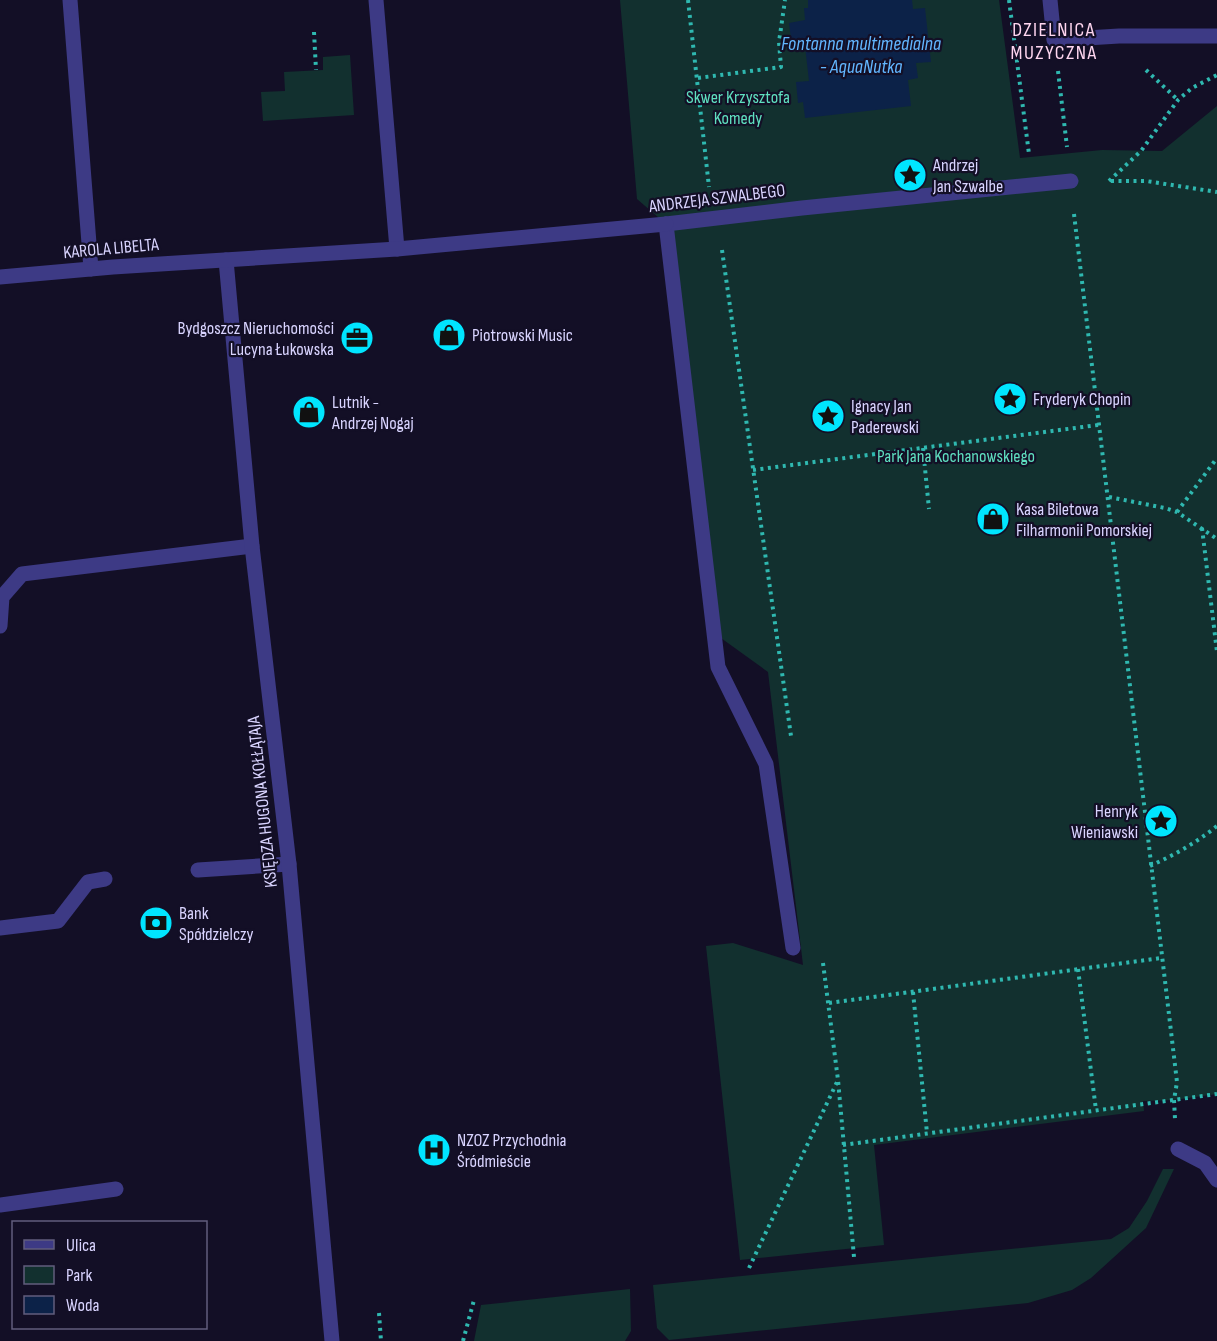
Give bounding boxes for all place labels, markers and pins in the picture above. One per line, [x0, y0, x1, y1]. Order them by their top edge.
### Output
place label: Andrzej Jan Szwalbe [932, 155, 1003, 197]
place icon: Andrzej Jan Szwalbe [892, 157, 928, 193]
shop icon: Piotrowski Music [431, 317, 467, 353]
place label: Bydgoszcz Nieruchomości Lucyna Łukowska [178, 318, 334, 360]
office icon: Bydgoszcz Nieruchomości Lucyna Łukowska [339, 320, 375, 356]
place label: Piotrowski Music [472, 325, 573, 346]
place icon: Fryderyk Chopin [992, 381, 1028, 417]
place label: Fryderyk Chopin [1033, 389, 1131, 410]
place label: Lutnik - Andrzej Nogaj [331, 392, 414, 434]
shop icon: Lutnik - Andrzej Nogaj [291, 394, 327, 430]
place label: Ignacy Jan Paderewski [851, 396, 919, 438]
place icon: Ignacy Jan Paderewski [810, 398, 846, 434]
place label: Kasa Biletowa Filharmonii Pomorskiej [1016, 499, 1152, 541]
shop icon: Kasa Biletowa Filharmonii Pomorskiej [975, 501, 1011, 537]
place label: Henryk Wieniawski [1071, 801, 1138, 843]
place icon: Henryk Wieniawski [1143, 803, 1179, 839]
place label: Bank Spółdzielczy [179, 903, 254, 945]
bank icon: Bank Spółdzielczy [138, 905, 174, 941]
place label: NZOZ Przychodnia Śródmieście [457, 1130, 567, 1172]
hospital icon: NZOZ Przychodnia Śródmieście [416, 1132, 452, 1168]

